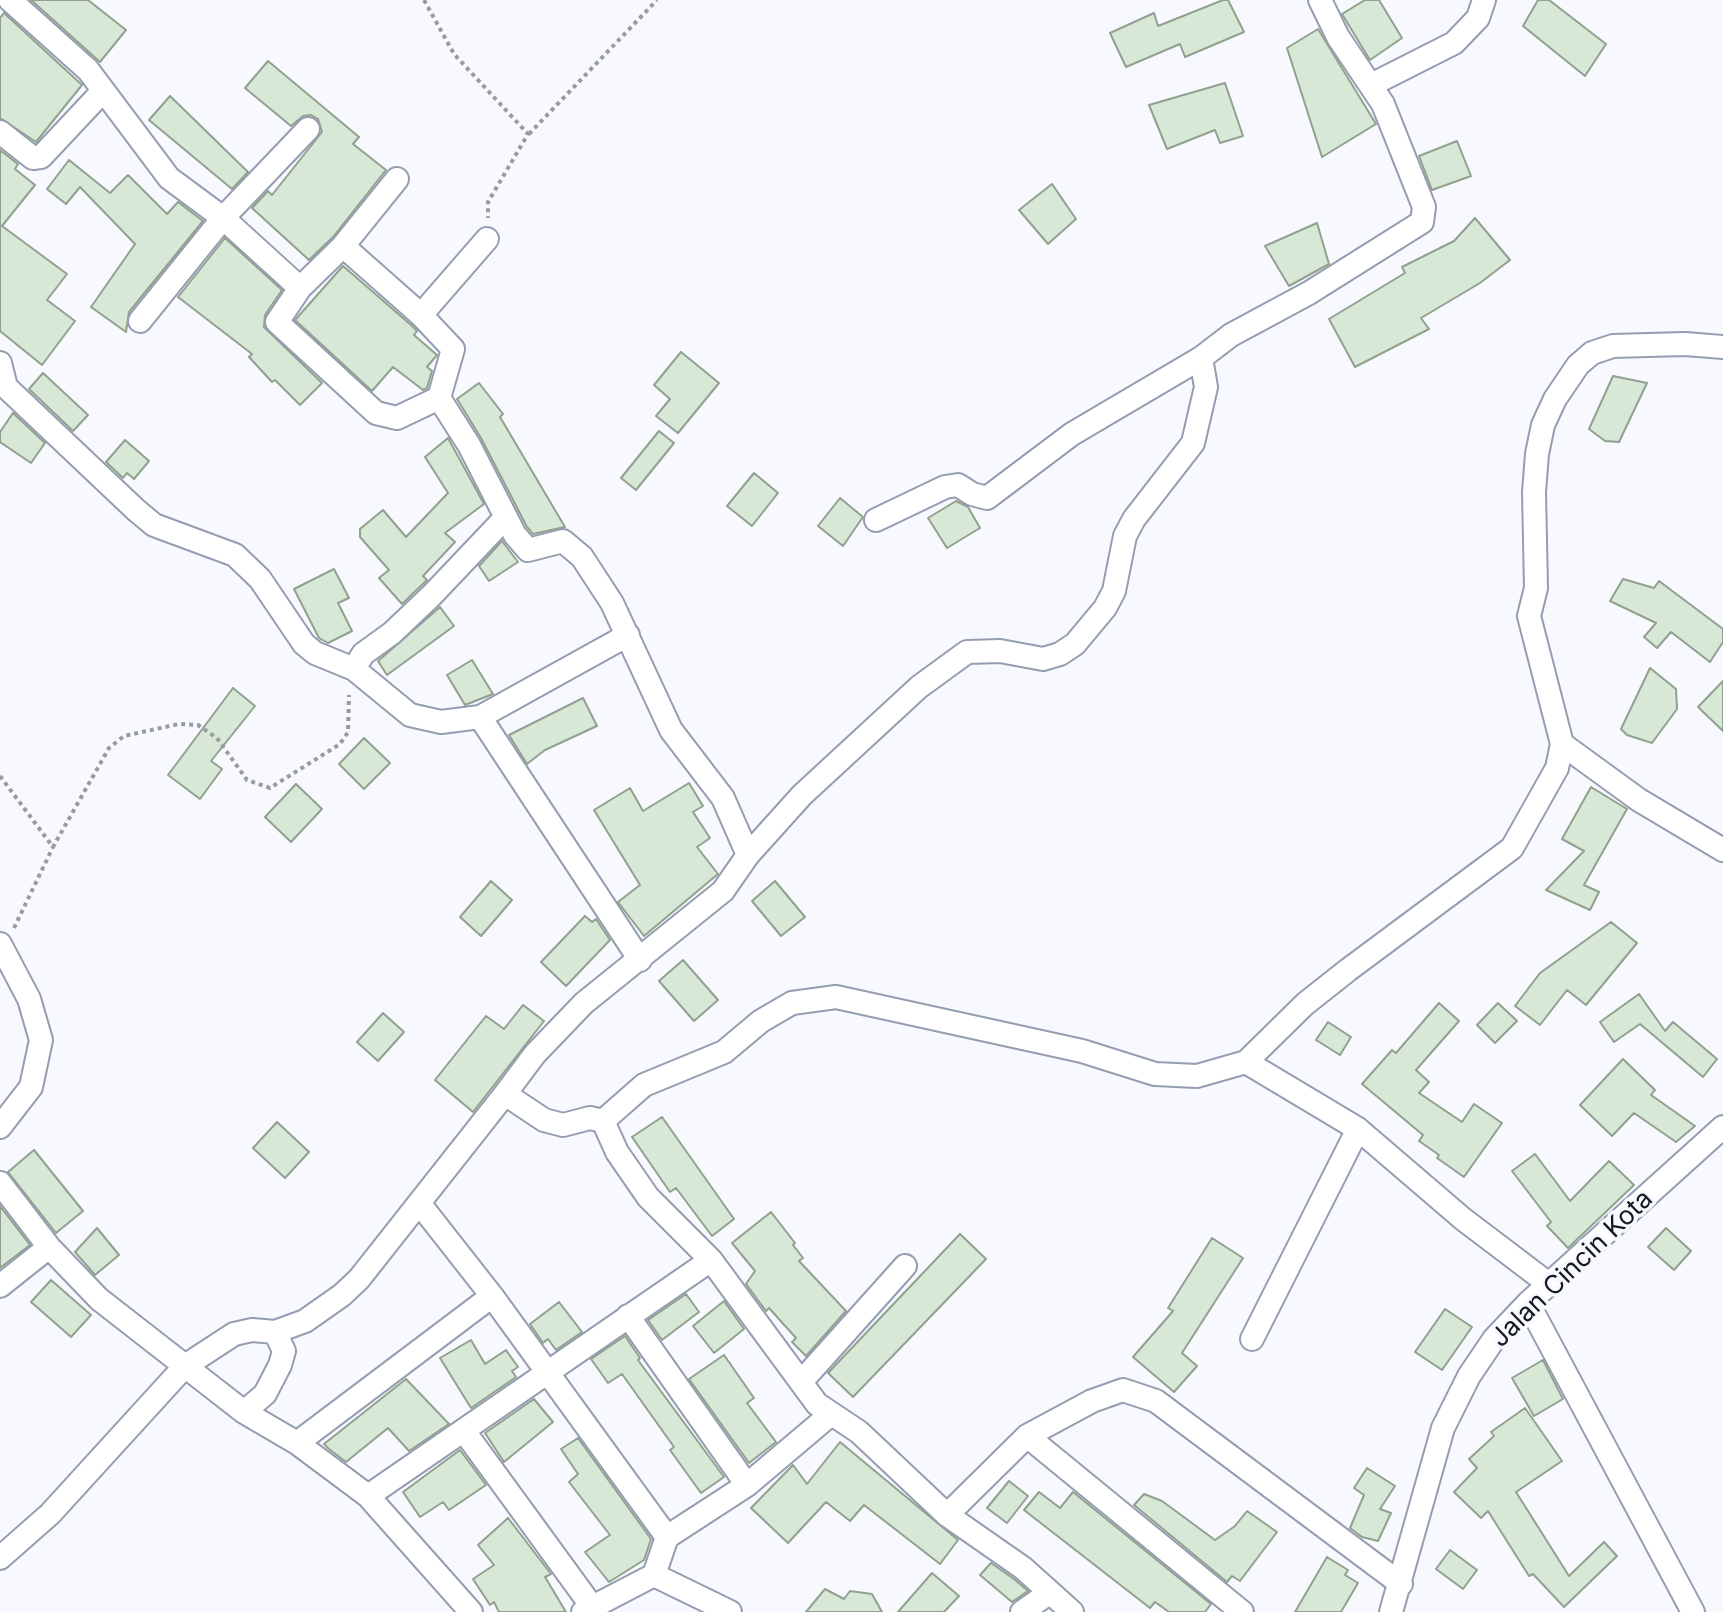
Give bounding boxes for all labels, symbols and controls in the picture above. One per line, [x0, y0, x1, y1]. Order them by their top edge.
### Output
street label: Jalan Cincin Kota [1485, 1184, 1659, 1354]

